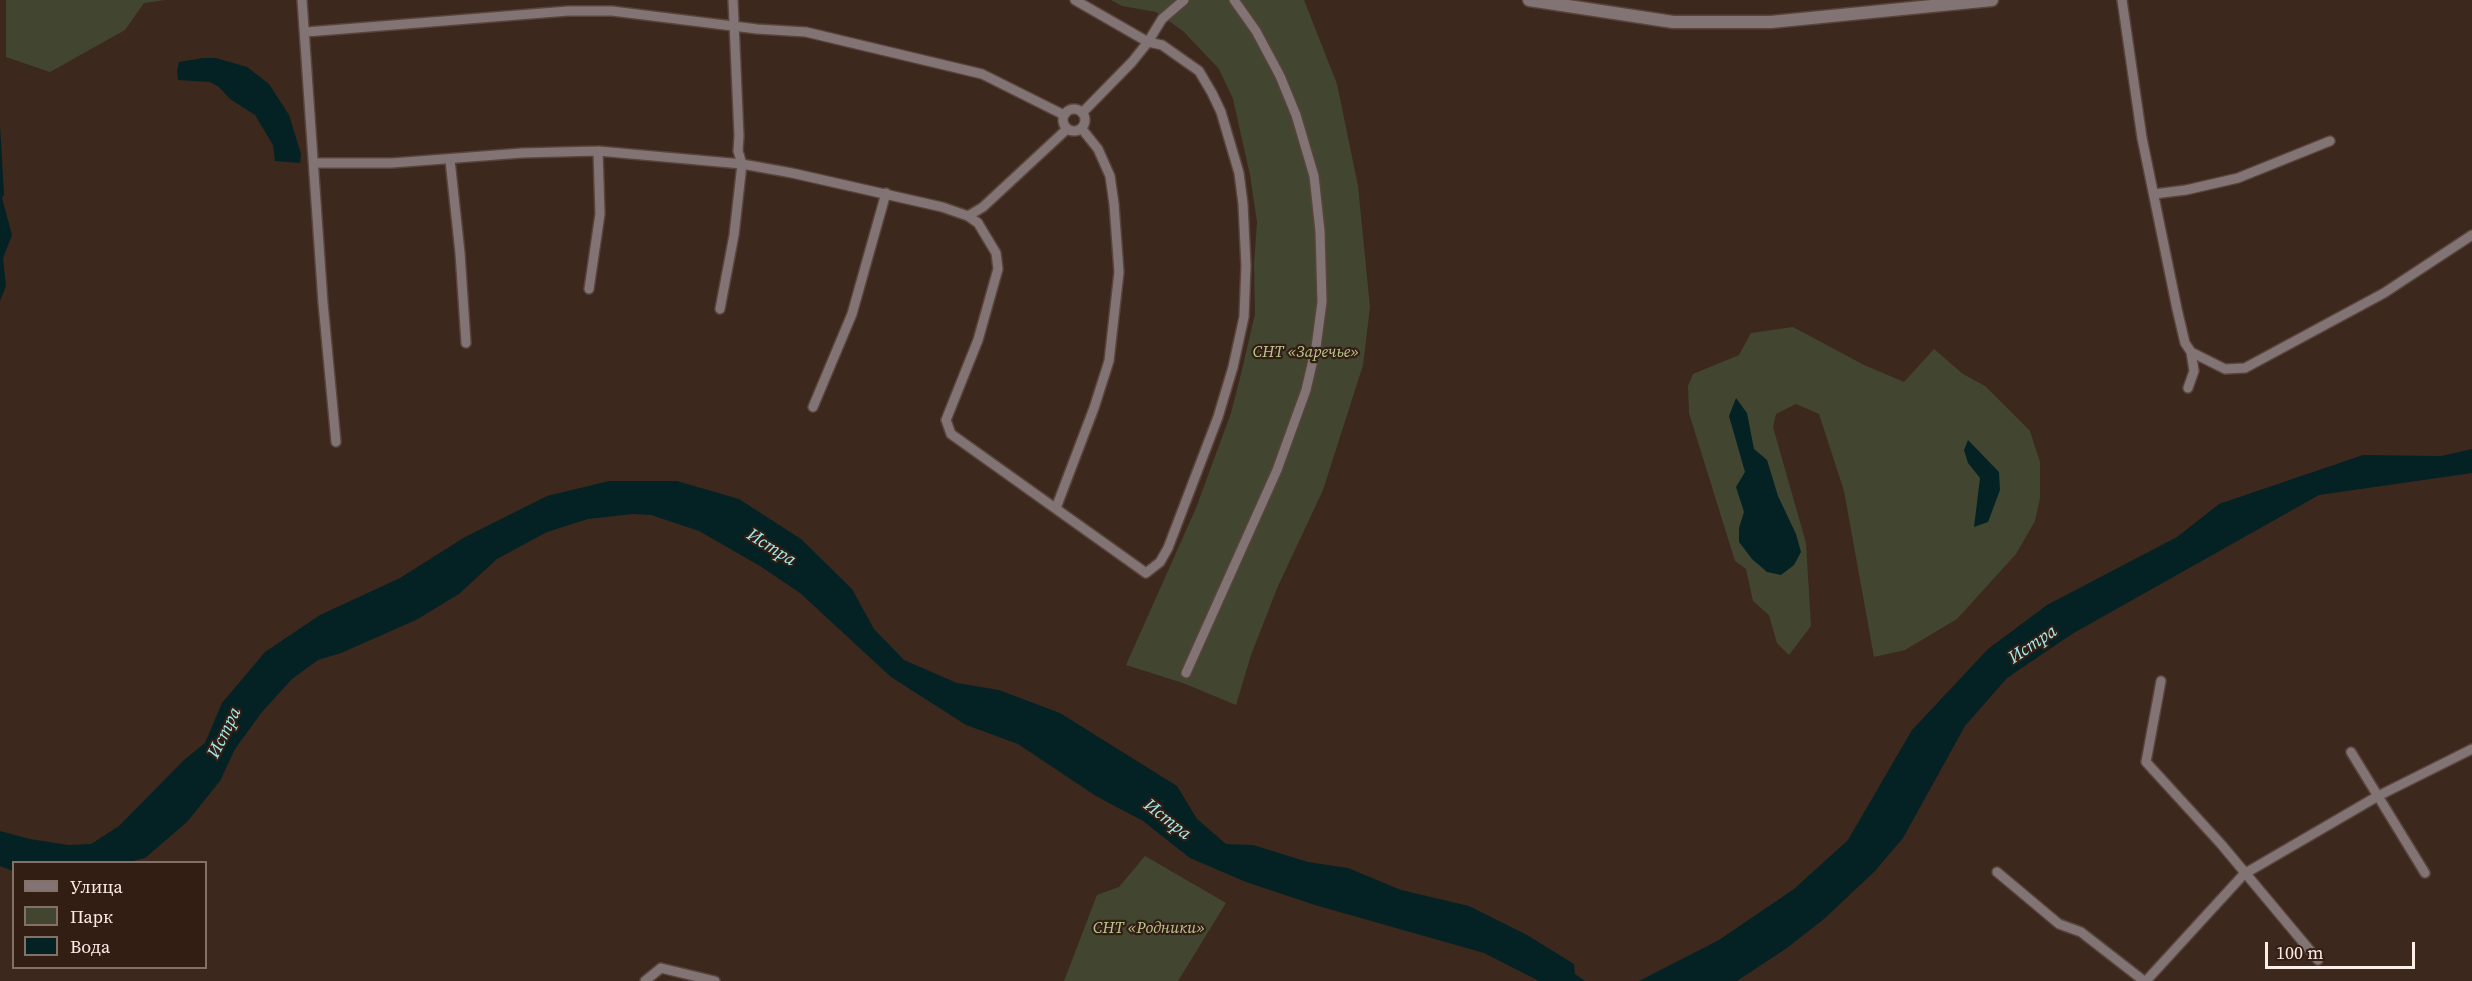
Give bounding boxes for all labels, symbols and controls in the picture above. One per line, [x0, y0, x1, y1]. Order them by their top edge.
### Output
park label: СНТ «Заречье» [1253, 343, 1359, 363]
water label: Истра [742, 525, 800, 571]
water label: Истра [2005, 621, 2061, 669]
water label: Истра [203, 704, 247, 762]
water label: Истра [1139, 795, 1195, 845]
legend [12, 861, 207, 969]
text: Улица [70, 874, 123, 899]
text: Парк [70, 904, 113, 929]
park label: СНТ «Родники» [1093, 919, 1205, 939]
scale bar [2268, 930, 2418, 968]
text: Вода [70, 934, 110, 959]
text: 100 m [2276, 940, 2323, 965]

